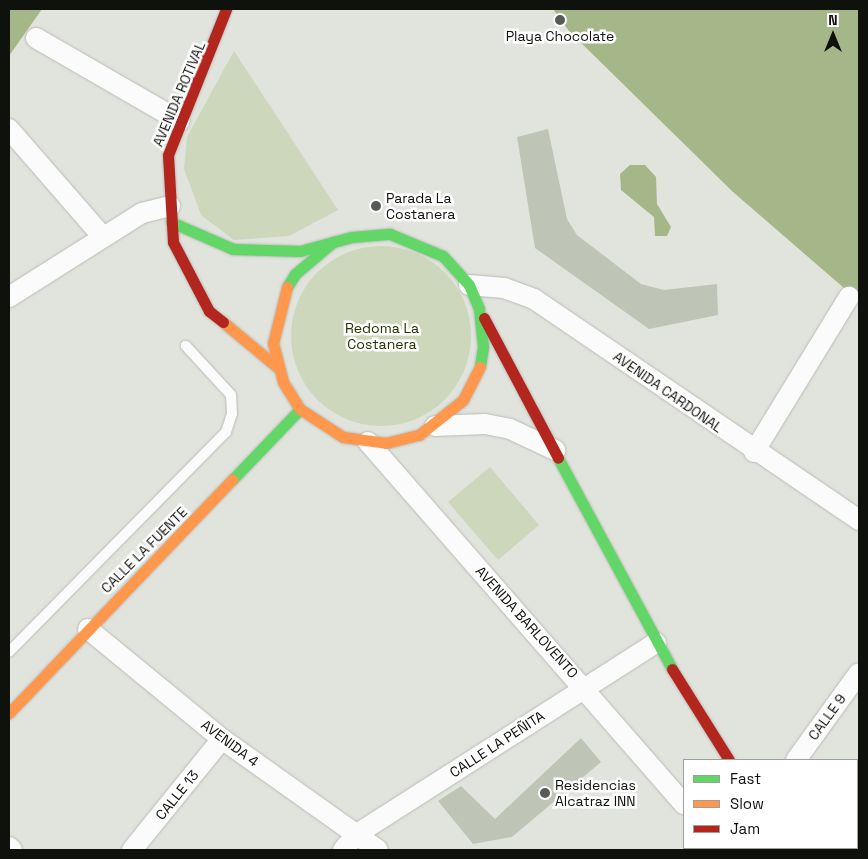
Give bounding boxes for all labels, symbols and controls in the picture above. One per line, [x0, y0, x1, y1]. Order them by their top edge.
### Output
north arrow [808, 10, 858, 60]
text: N [828, 11, 838, 29]
marker: Playa Chocolate [554, 14, 566, 26]
place label: Playa Chocolate [506, 28, 614, 44]
street label: AVENIDA ROTIVAL [149, 39, 209, 149]
place label: Parada La Costanera [386, 190, 455, 222]
marker: Parada La Costanera [370, 200, 382, 212]
park label: Redoma La Costanera [345, 320, 419, 352]
street label: AVENIDA CARDONAL [610, 348, 726, 436]
street label: CALLE LA FUENTE [98, 504, 190, 596]
street label: AVENIDA BARLOVENTO [472, 562, 582, 682]
street label: CALLE 9 [805, 691, 849, 743]
street label: CALLE LA PEÑITA [446, 707, 548, 781]
street label: AVENIDA 4 [198, 716, 262, 770]
legend [683, 759, 858, 849]
street label: CALLE 13 [152, 767, 202, 823]
text: Fast [730, 769, 761, 788]
place label: Residencias Alcatraz INN [555, 777, 636, 810]
marker: Residencias Alcatraz INN [539, 787, 551, 799]
text: Slow [730, 794, 764, 813]
text: Jam [730, 819, 760, 838]

